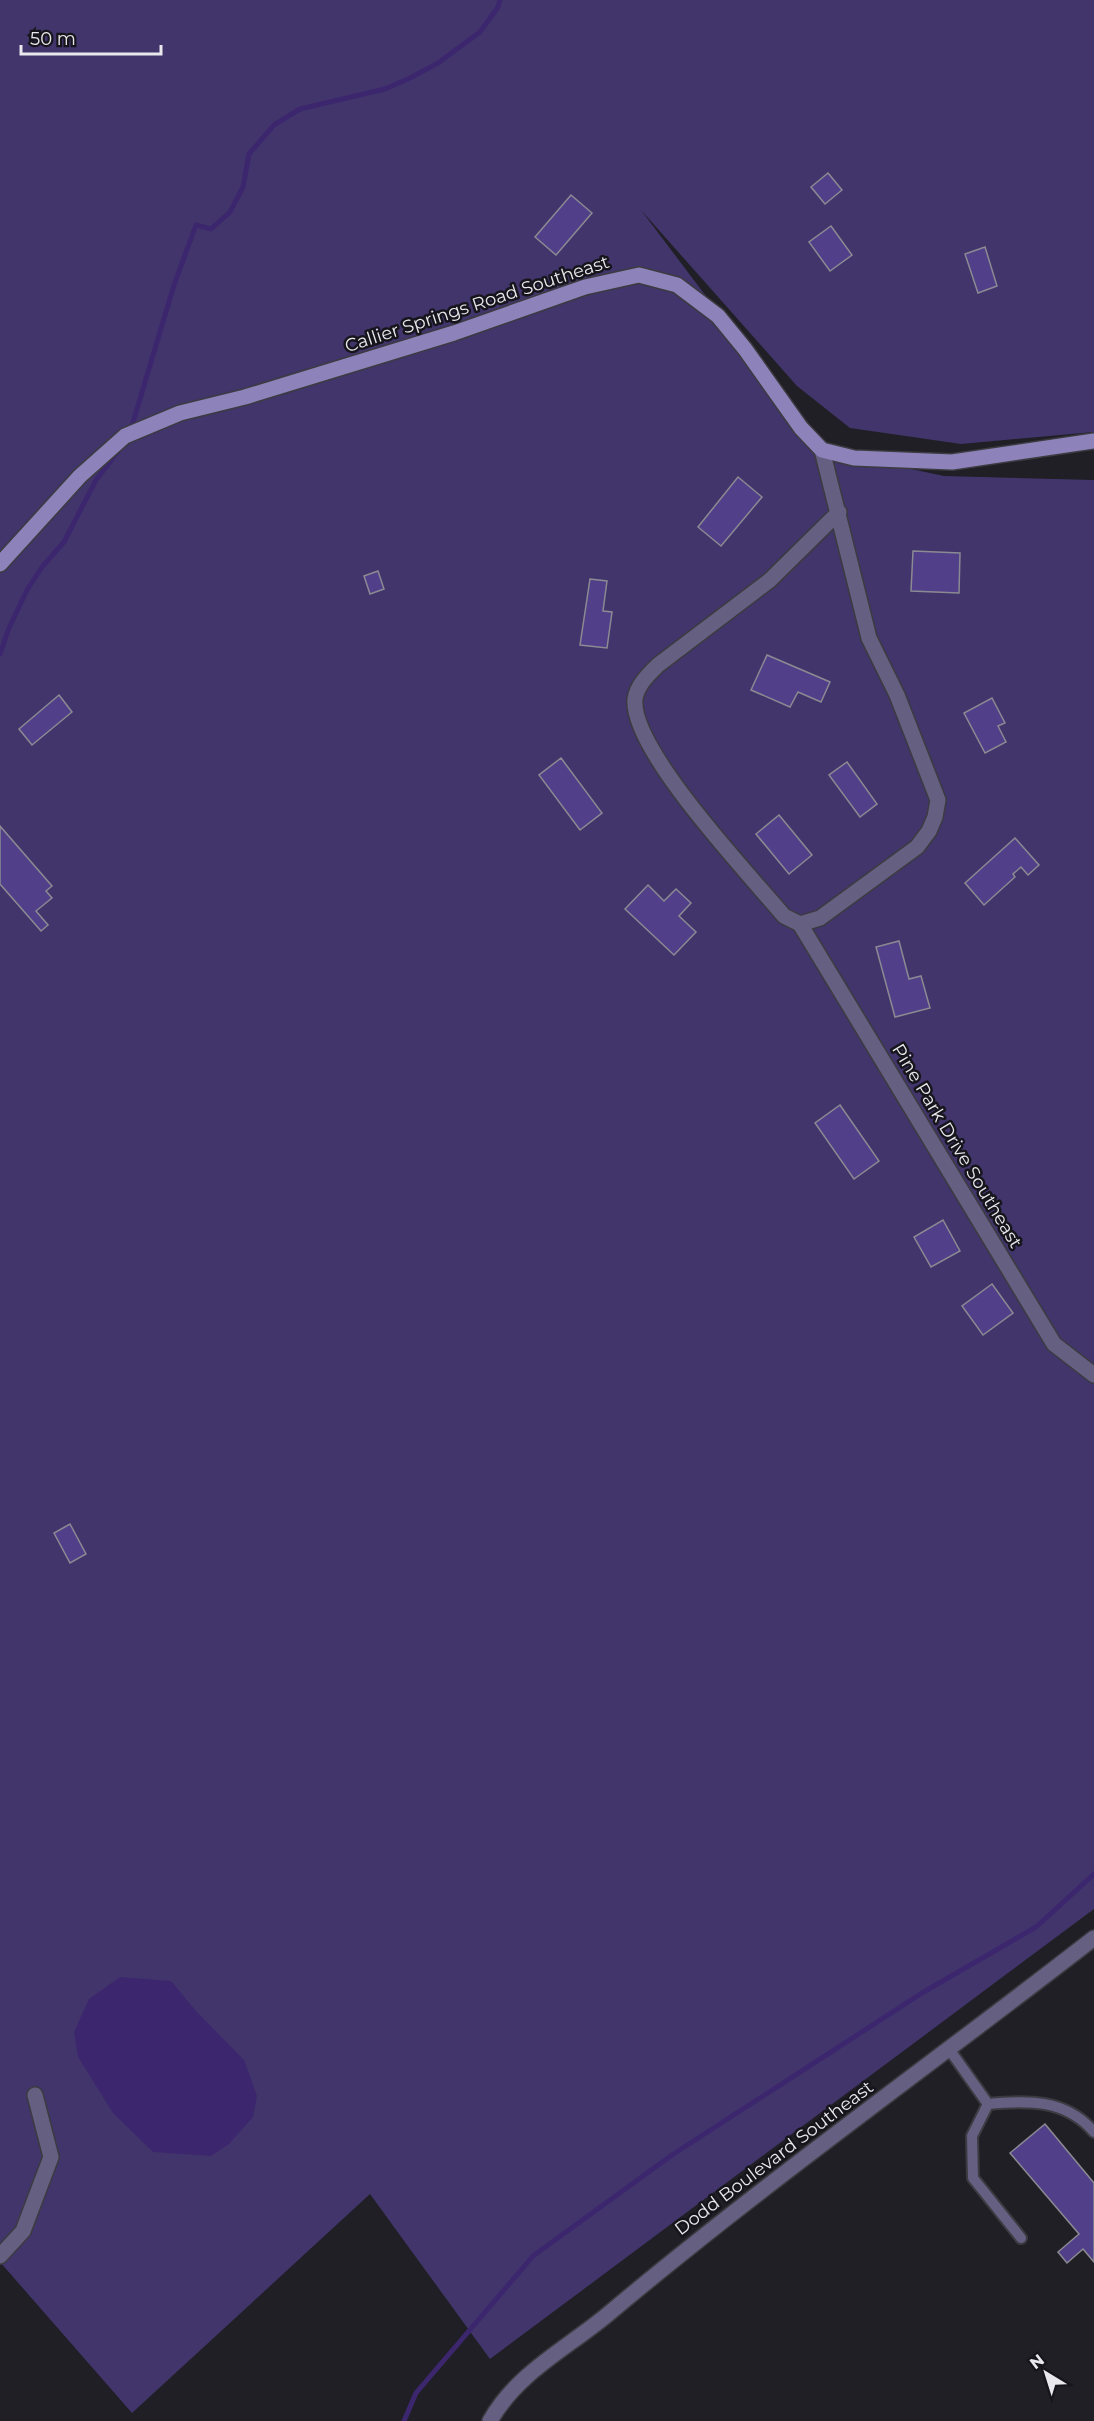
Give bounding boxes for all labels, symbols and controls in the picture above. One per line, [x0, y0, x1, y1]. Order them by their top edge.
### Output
scale bar [21, 18, 160, 56]
text: 50 m [30, 28, 76, 50]
street label: Callier Springs Road Southeast [342, 251, 612, 357]
street label: Pine Park Drive Southeast [887, 1040, 1027, 1252]
street label: Dodd Boulevard Southeast [670, 2076, 878, 2240]
north arrow [1016, 2343, 1076, 2403]
text: N [1026, 2350, 1048, 2373]

